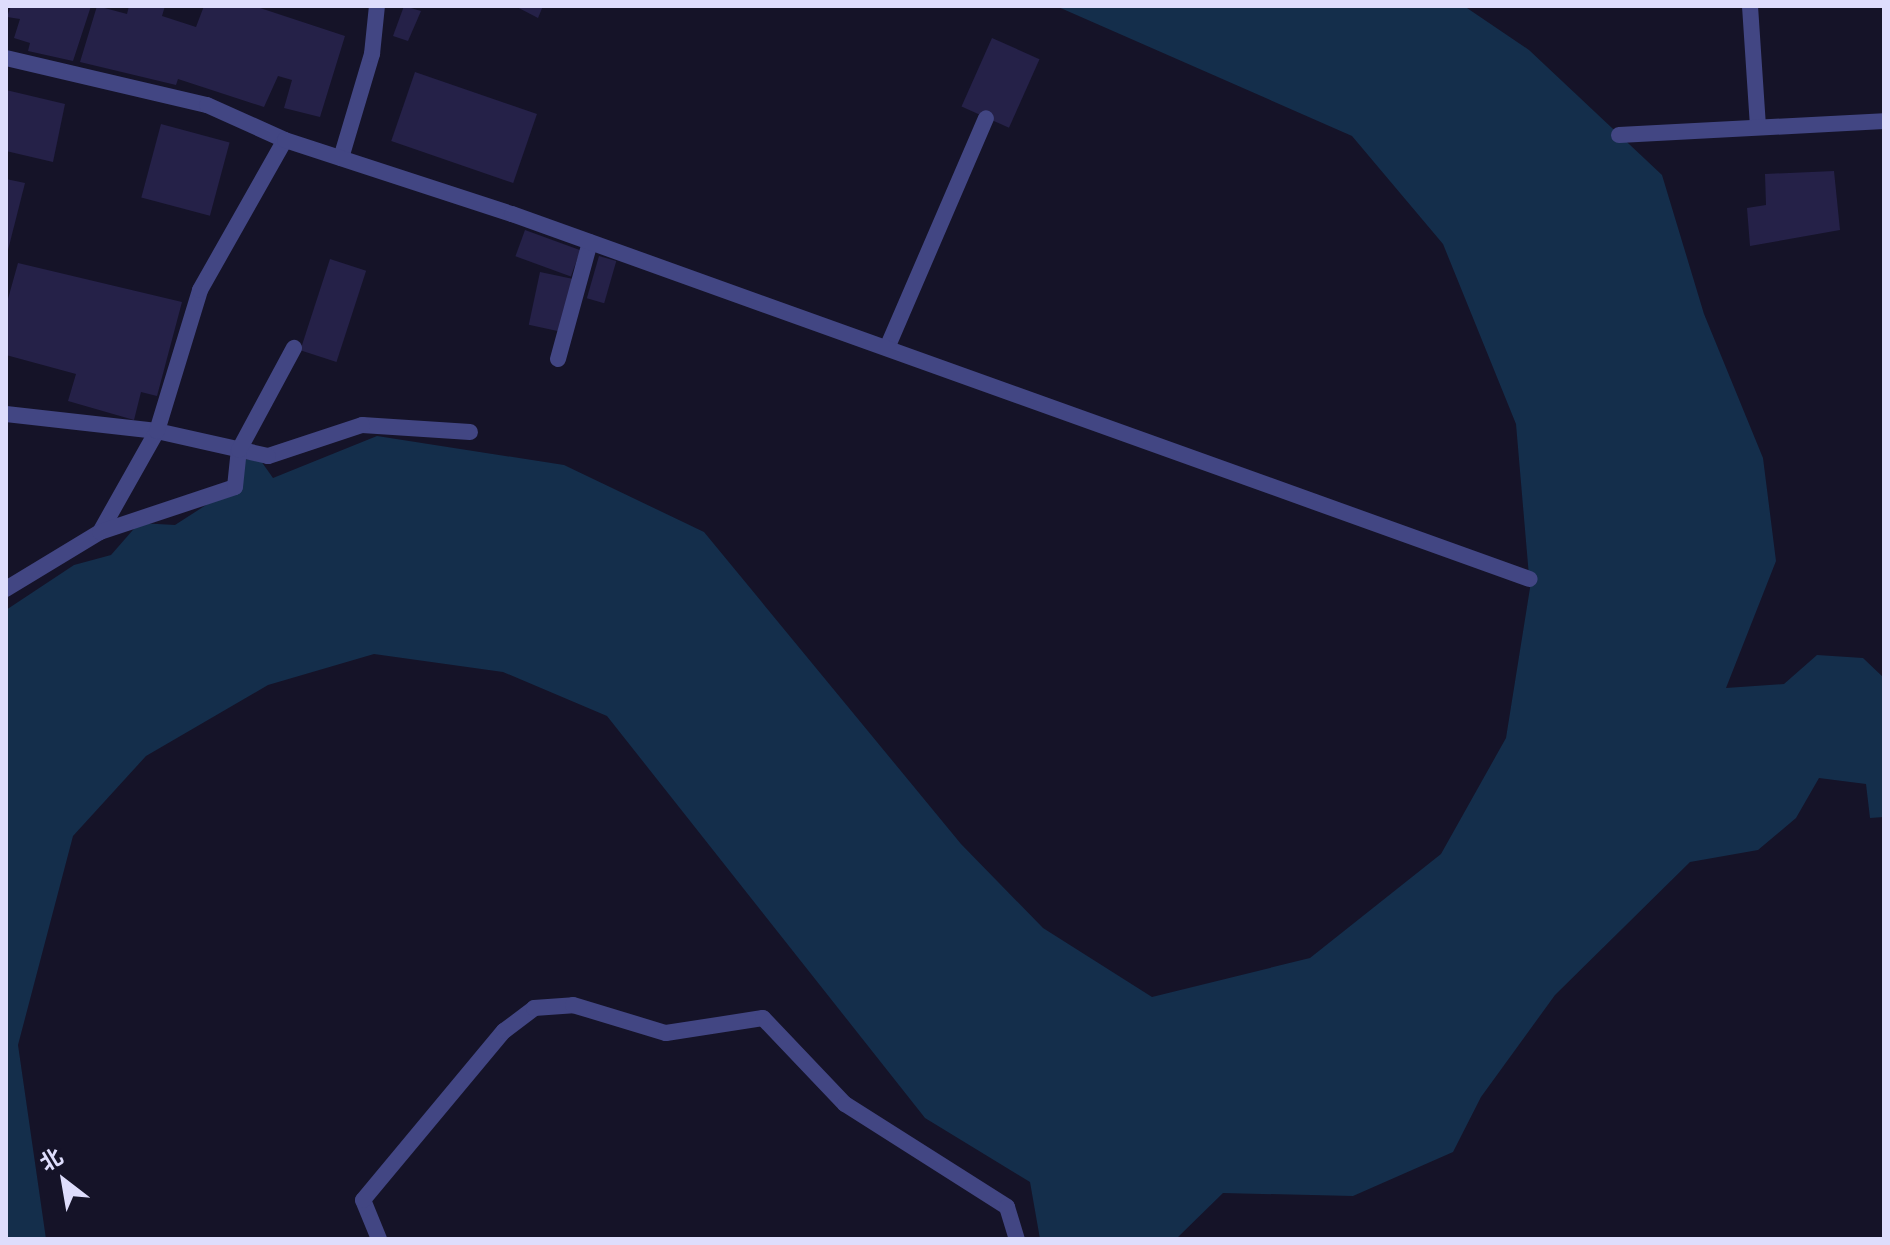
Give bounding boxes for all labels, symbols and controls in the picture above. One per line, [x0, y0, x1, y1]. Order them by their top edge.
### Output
north arrow [24, 1141, 104, 1221]
text: 北 [35, 1143, 68, 1177]

